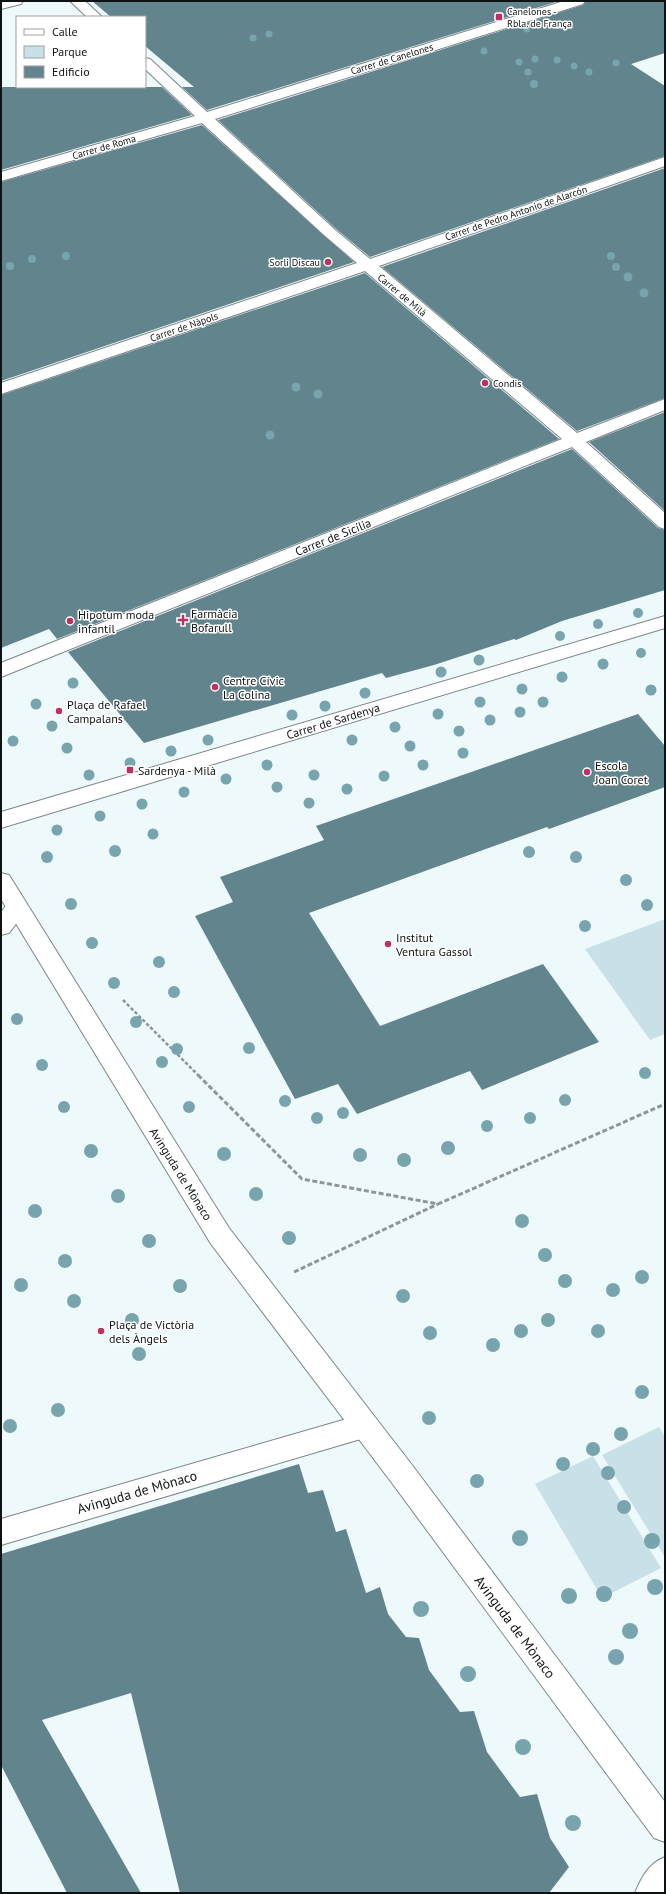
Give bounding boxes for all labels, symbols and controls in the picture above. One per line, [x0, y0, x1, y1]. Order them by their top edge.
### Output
place label: Canelones - Rbla. de França [507, 5, 572, 30]
marker: Canelones - Rbla. de França [494, 12, 504, 22]
legend [16, 16, 146, 88]
text: Calle [52, 24, 78, 39]
street label: Carrer de Canelones [349, 40, 435, 78]
text: Parque [52, 44, 87, 59]
text: Edificio [52, 64, 90, 79]
street label: Carrer de Roma [71, 132, 137, 162]
street label: Carrer de Pedro Antonio de Alarcón [443, 183, 589, 243]
place label: Sorli Discau [269, 256, 320, 269]
marker: Sorli Discau [323, 257, 333, 267]
street label: Carrer de Milà [375, 271, 429, 319]
street label: Carrer de Nàpols [148, 309, 220, 345]
place label: Condis [493, 377, 521, 390]
marker: Condis [480, 378, 490, 388]
street label: Carrer de Sicília [293, 515, 373, 559]
place label: Farmàcia Bofarull [191, 606, 238, 635]
place label: Hipotum moda infantil [78, 607, 154, 636]
marker: Farmàcia Bofarull [178, 615, 188, 625]
marker: Hipotum moda infantil [65, 616, 75, 626]
place label: Centre Cívic La Colina [223, 673, 285, 702]
marker: Centre Cívic La Colina [210, 682, 220, 692]
place label: Plaça de Rafael Campalans [67, 697, 146, 726]
street label: Carrer de Sardenya [284, 700, 382, 742]
marker: Plaça de Rafael Campalans [54, 706, 64, 716]
place label: Escola Joan Coret [594, 758, 648, 787]
place label: Sardenya - Milà [138, 763, 216, 778]
marker: Sardenya - Milà [125, 765, 135, 775]
marker: Escola Joan Coret [582, 767, 592, 777]
place label: Institut Ventura Gassol [395, 930, 472, 959]
marker: Institut Ventura Gassol [383, 939, 393, 949]
street label: Avinguda de Mònaco [146, 1125, 216, 1223]
place label: Plaça de Victòria dels Àngels [109, 1317, 194, 1346]
marker: Plaça de Victòria dels Àngels [96, 1326, 106, 1336]
street label: Avinguda de Mònaco [75, 1466, 199, 1518]
street label: Avinguda de Mònaco [470, 1572, 560, 1682]

